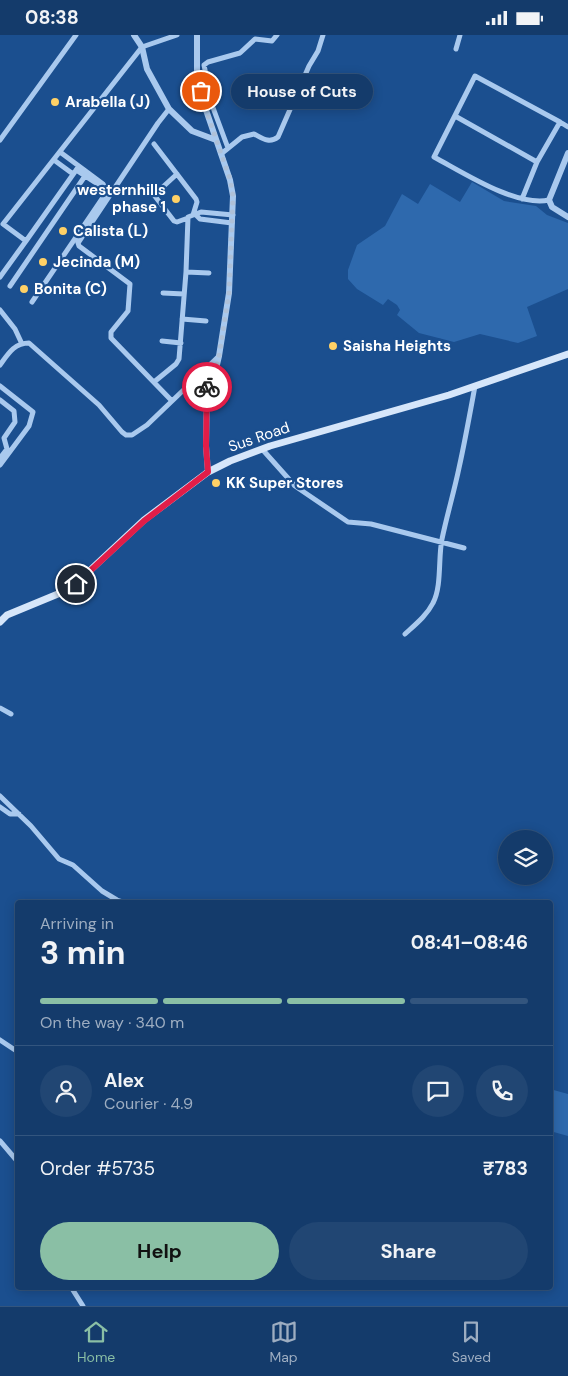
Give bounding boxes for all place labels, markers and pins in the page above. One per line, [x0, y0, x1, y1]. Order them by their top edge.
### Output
pin [180, 70, 222, 112]
callout: House of Cuts [231, 73, 374, 109]
place label: Arabella (J) [65, 92, 150, 112]
marker: Arabella (J) [49, 96, 61, 108]
place label: westernhills phase 1 [77, 180, 166, 217]
marker: westernhills phase 1 [170, 193, 182, 205]
place label: Calista (L) [73, 221, 148, 241]
marker: Calista (L) [57, 225, 69, 237]
place label: Jecinda (M) [53, 252, 140, 272]
marker: Jecinda (M) [37, 256, 49, 268]
place label: Bonita (C) [34, 279, 107, 299]
marker: Bonita (C) [18, 283, 30, 295]
place label: Saisha Heights [343, 336, 451, 356]
marker: Saisha Heights [327, 340, 339, 352]
place label: KK Super Stores [226, 473, 343, 493]
marker: KK Super Stores [210, 477, 222, 489]
pin [55, 563, 97, 605]

